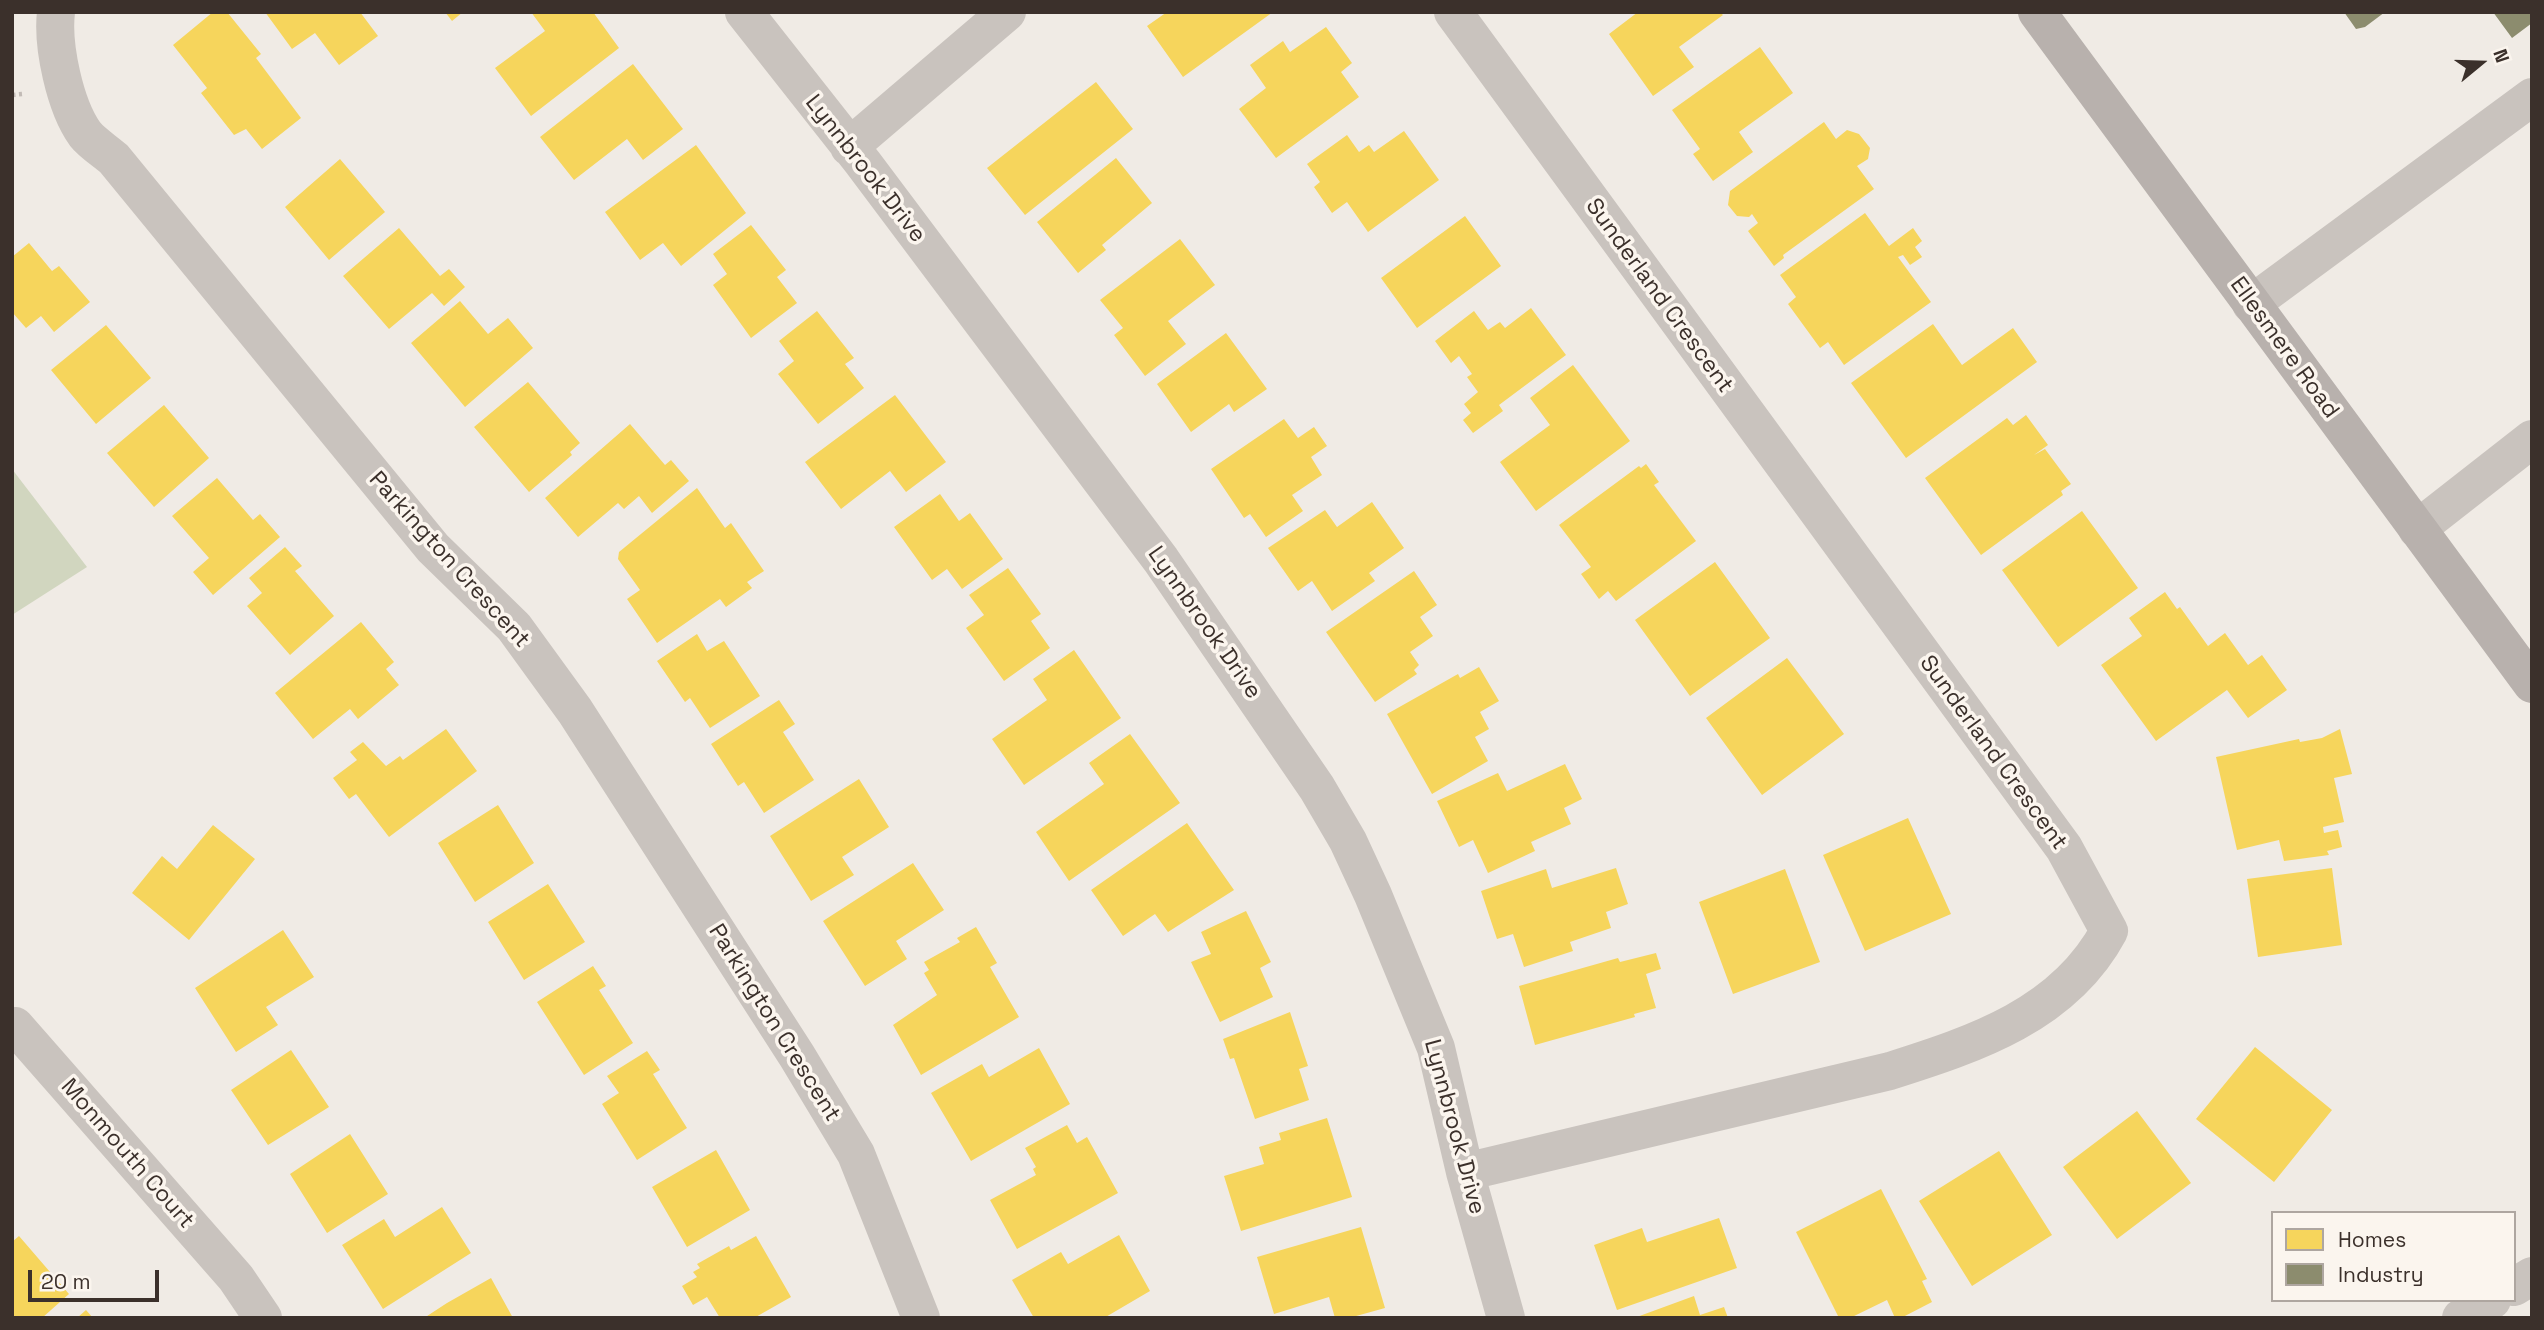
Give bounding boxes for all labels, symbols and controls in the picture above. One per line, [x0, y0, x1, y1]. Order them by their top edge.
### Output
north arrow [2446, 28, 2516, 98]
text: N [2487, 46, 2515, 66]
street label: Lynnbrook Drive [799, 90, 931, 248]
street label: Sunderland Crescent [1579, 193, 1739, 399]
street label: Ellesmere Road [2224, 272, 2344, 424]
street label: Parkington Crescent [363, 466, 535, 654]
street label: Lynnbrook Drive [1141, 542, 1267, 704]
street label: Sunderland Crescent [1913, 650, 2073, 856]
street label: Parkington Crescent [702, 919, 846, 1127]
street label: Lynnbrook Drive [1417, 1037, 1491, 1217]
street label: Monmouth Court [55, 1074, 199, 1234]
legend [2271, 1211, 2516, 1302]
text: Homes [2338, 1226, 2406, 1253]
scale bar [32, 1256, 163, 1300]
text: Industry [2338, 1261, 2424, 1288]
text: 20 m [41, 1268, 91, 1295]

